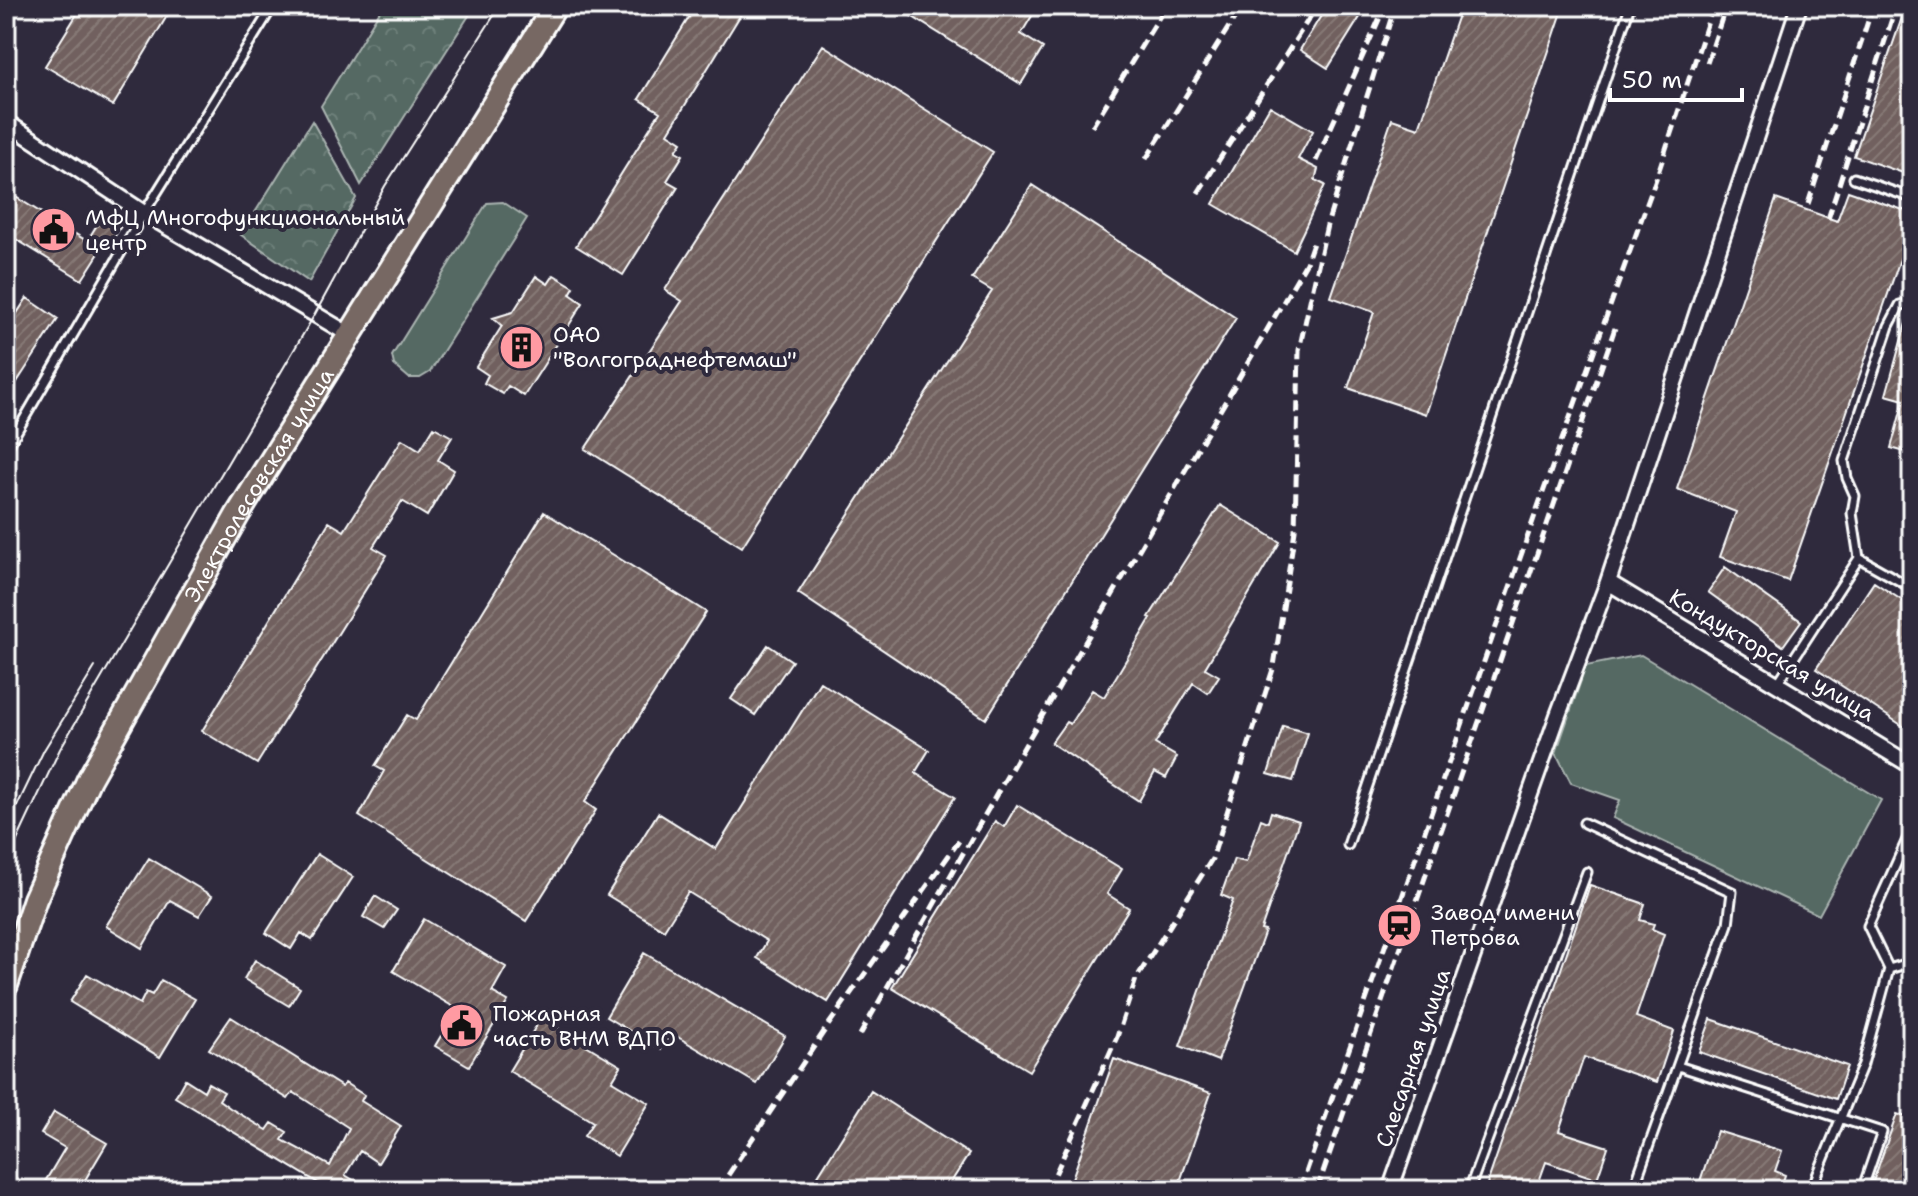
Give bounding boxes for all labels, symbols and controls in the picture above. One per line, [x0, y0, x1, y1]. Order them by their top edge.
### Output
scale bar [1610, 52, 1742, 102]
text: 50 m [1622, 64, 1682, 96]
place label: МфЦ Многофункциональный центр [85, 203, 405, 257]
public building icon: МфЦ Многофункциональный центр [30, 206, 78, 254]
place label: ОАО "Волгограднефтемаш" [553, 320, 797, 374]
building icon: ОАО "Волгограднефтемаш" [498, 323, 546, 371]
street label: Электролесовская улица [177, 362, 340, 607]
street label: Кондукторская улица [1664, 582, 1880, 728]
place label: Завод имени Петрова [1431, 898, 1575, 952]
station icon: Завод имени Петрова [1376, 901, 1424, 949]
street label: Слесарная улица [1369, 965, 1457, 1151]
place label: Пожарная часть ВНМ ВДПО [493, 999, 676, 1053]
public building icon: Пожарная часть ВНМ ВДПО [438, 1002, 486, 1050]

